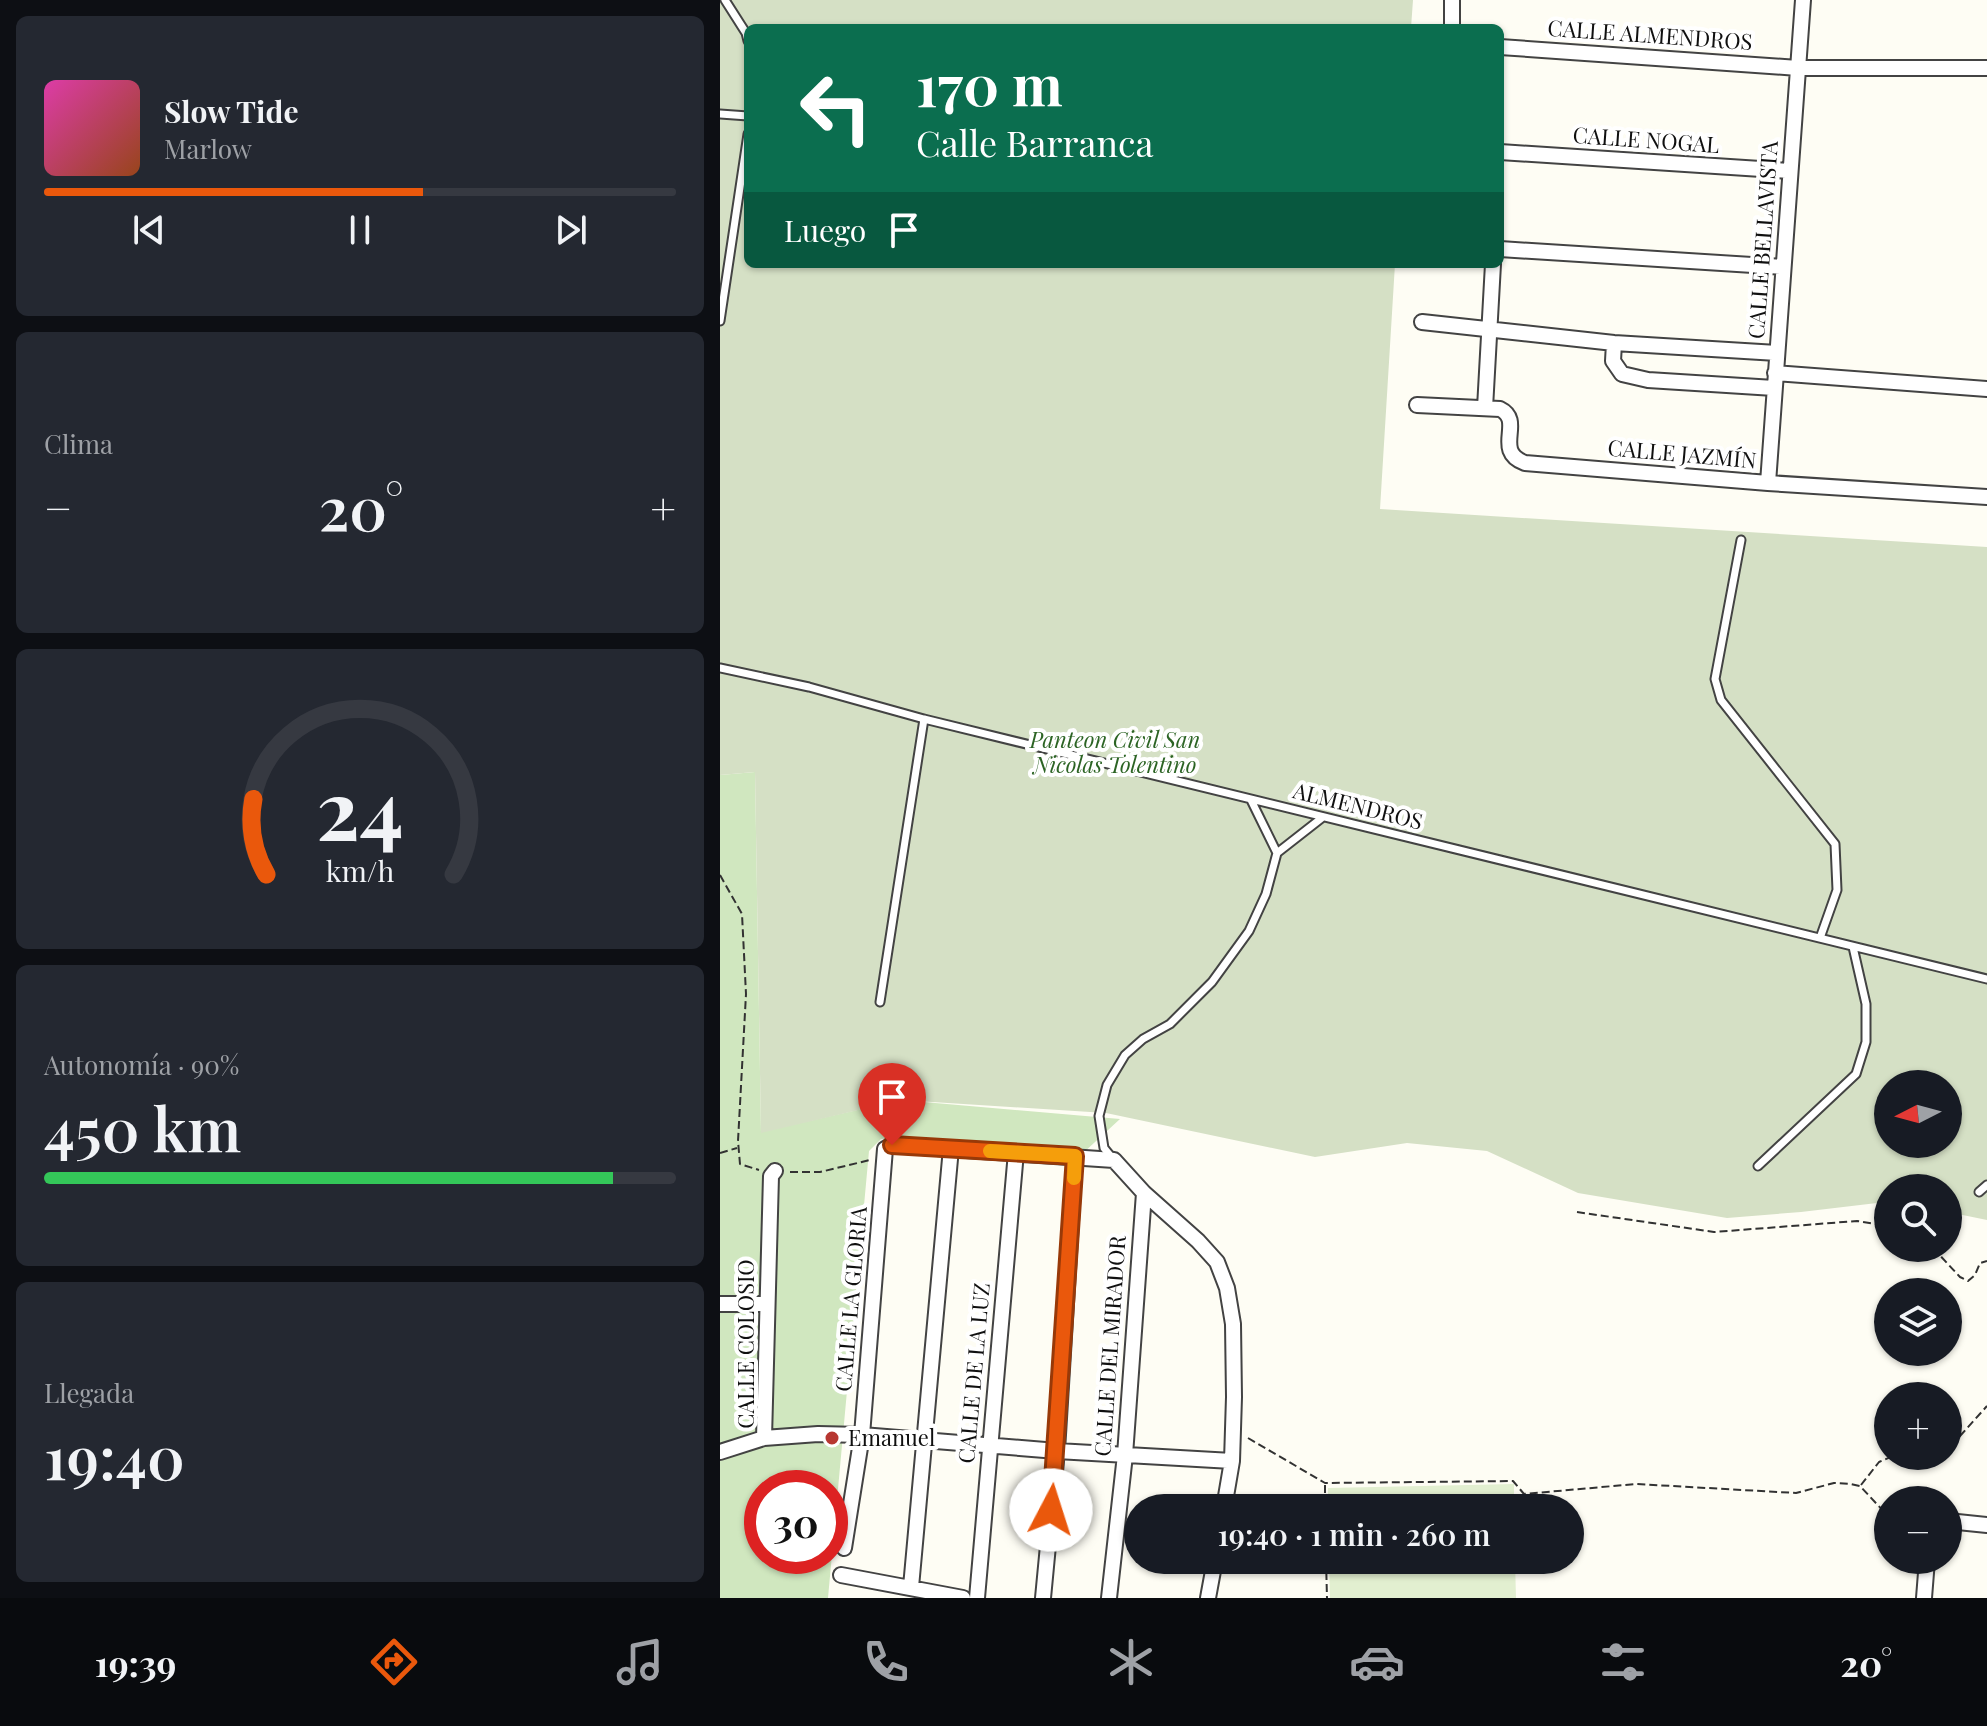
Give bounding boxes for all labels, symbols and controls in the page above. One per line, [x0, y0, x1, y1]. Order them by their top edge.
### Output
street label: CALLE ALMENDROS [1547, 12, 1753, 56]
text: 170 m [916, 46, 1063, 121]
icon: left [784, 56, 888, 160]
text: Slow Tide [164, 91, 299, 131]
text: Calle Barranca [916, 118, 1153, 166]
street label: CALLE NOGAL [1572, 119, 1720, 159]
text: Marlow [164, 131, 252, 166]
street label: CALLE BELLAVISTA [1740, 140, 1784, 340]
icon: previous [127, 208, 171, 252]
icon: pause [338, 208, 382, 252]
icon: next [549, 208, 593, 252]
icon: arrive [882, 208, 926, 252]
text: Luego [784, 210, 866, 250]
text: Clima [44, 426, 113, 461]
street label: CALLE JAZMÍN [1606, 432, 1758, 474]
text: 20° [319, 466, 404, 546]
text: − [44, 477, 72, 536]
text: + [650, 477, 676, 536]
park label: Panteon Civil San Nicolas Tolentino [1029, 724, 1200, 779]
text: 24 [316, 751, 404, 862]
street label: ALMENDROS [1289, 774, 1426, 836]
text: km/h [326, 851, 394, 889]
text: Autonomía · 90% [44, 1047, 239, 1082]
pin [858, 1063, 926, 1145]
north arrow [1874, 1070, 1962, 1158]
map controls [1874, 1070, 1962, 1574]
icon: arrive [870, 1075, 914, 1119]
text: 450 km [44, 1087, 241, 1167]
button: search [1874, 1174, 1962, 1262]
street label: CALLE LA GLORIA [827, 1205, 873, 1393]
street label: CALLE DEL MIRADOR [1086, 1234, 1132, 1457]
street label: CALLE COLOSIO [730, 1259, 760, 1429]
button: layers [1874, 1278, 1962, 1366]
street label: CALLE DE LA LUZ [950, 1281, 996, 1464]
text: Llegada [44, 1375, 134, 1410]
button: + [1874, 1382, 1962, 1470]
text: 19:40 [44, 1415, 185, 1495]
place label: Emanuel [848, 1422, 935, 1452]
marker: Emanuel [823, 1429, 841, 1447]
position arrow [1009, 1468, 1093, 1552]
speed limit sign: 30 [744, 1470, 848, 1574]
button: − [1874, 1486, 1962, 1574]
text: 19:40 · 1 min · 260 m [1217, 1514, 1491, 1554]
icon: directions [366, 1634, 422, 1690]
icon: music [612, 1634, 668, 1690]
icon: phone [858, 1634, 914, 1690]
icon: climate [1103, 1634, 1159, 1690]
icon: car [1349, 1634, 1405, 1690]
icon: filters [1595, 1634, 1651, 1690]
text: 19:39 [95, 1638, 176, 1686]
text: 20° [1840, 1638, 1892, 1686]

